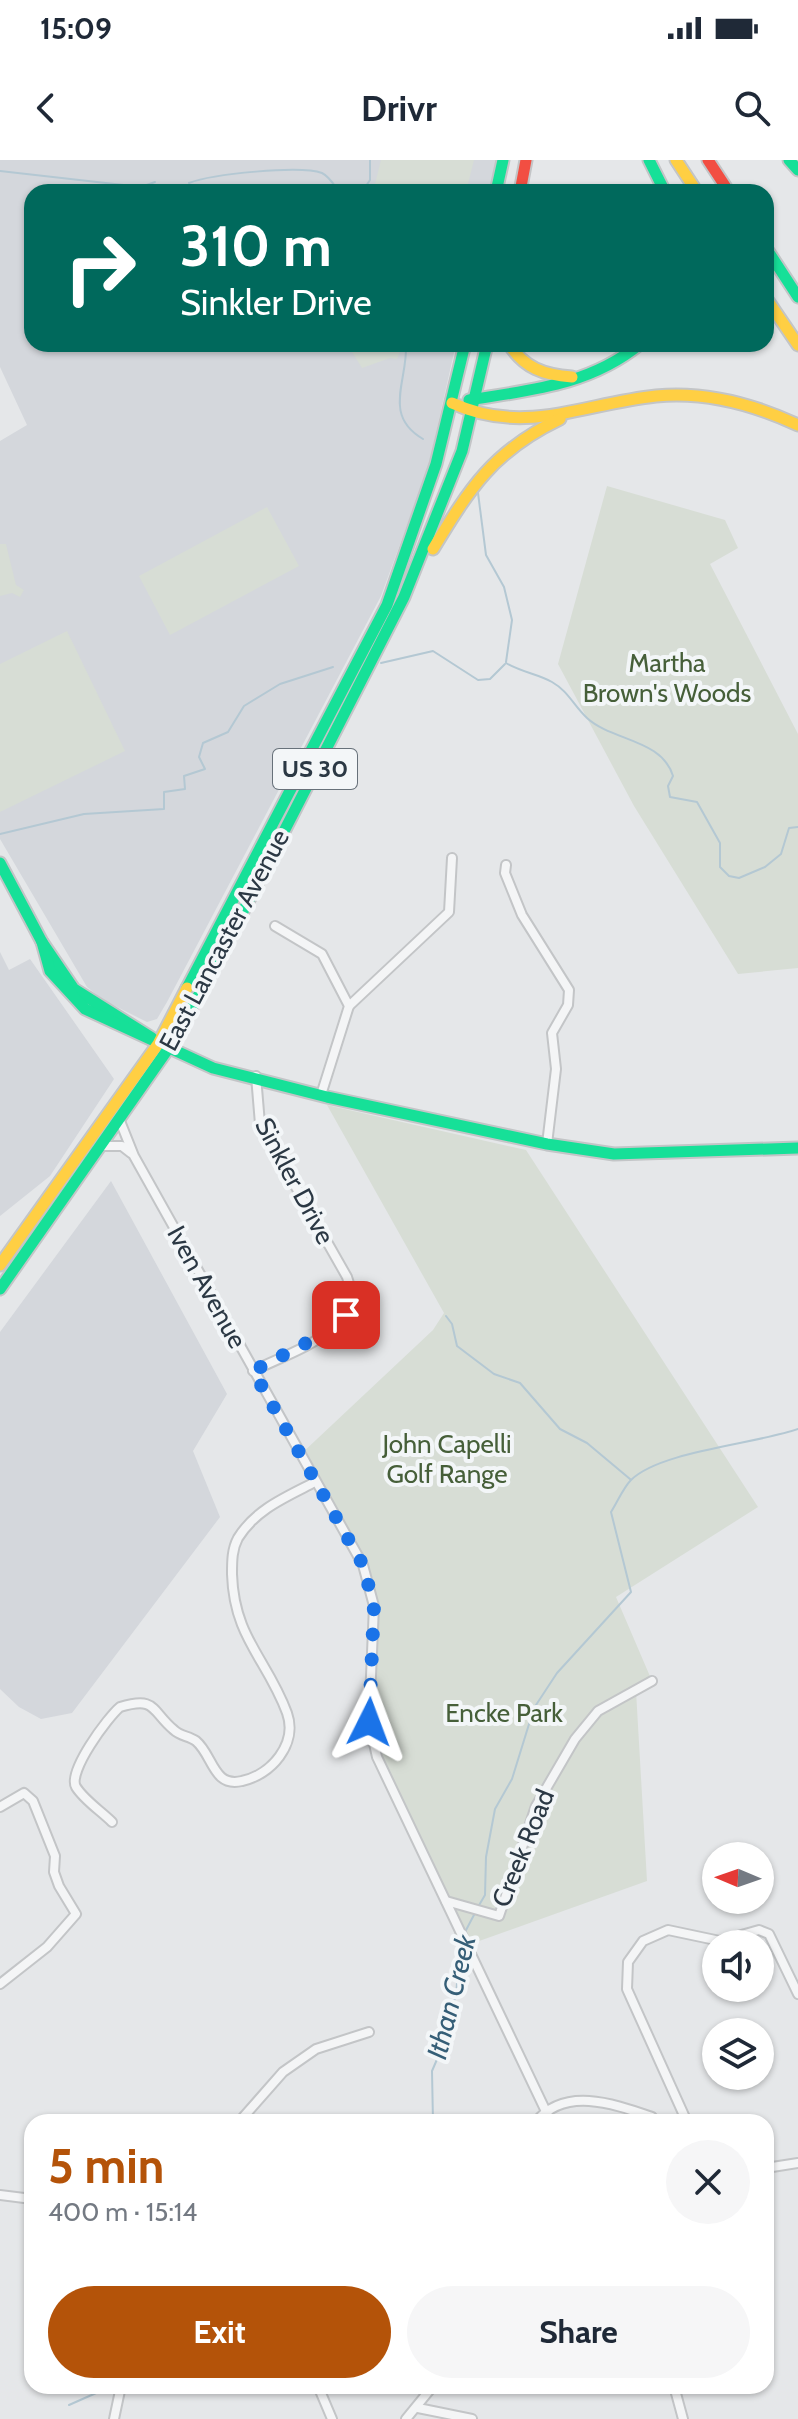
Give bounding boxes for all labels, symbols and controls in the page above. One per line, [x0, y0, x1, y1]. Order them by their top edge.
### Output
text: 15:09 [40, 10, 112, 47]
icon: back [24, 86, 68, 130]
text: Drivr [361, 86, 437, 130]
icon: search [730, 86, 774, 130]
text: 310 m [180, 212, 332, 280]
icon: right [48, 216, 152, 320]
text: Sinkler Drive [180, 280, 372, 324]
park label: Martha Brown's Woods [583, 647, 751, 709]
road number: US 30 [273, 749, 357, 789]
street label: East Lancaster Avenue [152, 824, 296, 1056]
street label: Sinkler Drive [248, 1112, 342, 1250]
street label: Iven Avenue [160, 1220, 254, 1354]
pin [312, 1281, 380, 1349]
icon: arrive [324, 1293, 368, 1337]
park label: John Capelli Golf Range [381, 1428, 512, 1490]
position arrow [327, 1680, 411, 1764]
park label: Encke Park [445, 1697, 563, 1729]
street label: Creek Road [485, 1784, 561, 1912]
north arrow [702, 1842, 774, 1914]
map controls [702, 1842, 774, 2090]
water label: Ithan Creek [419, 1930, 483, 2063]
button: sound [702, 1930, 774, 2002]
button: layers [702, 2018, 774, 2090]
text: 5 min [48, 2137, 164, 2195]
button: close [666, 2140, 750, 2224]
text: 400 m · 15:14 [48, 2196, 197, 2228]
button: Exit [48, 2286, 391, 2378]
button: Share [407, 2286, 750, 2378]

